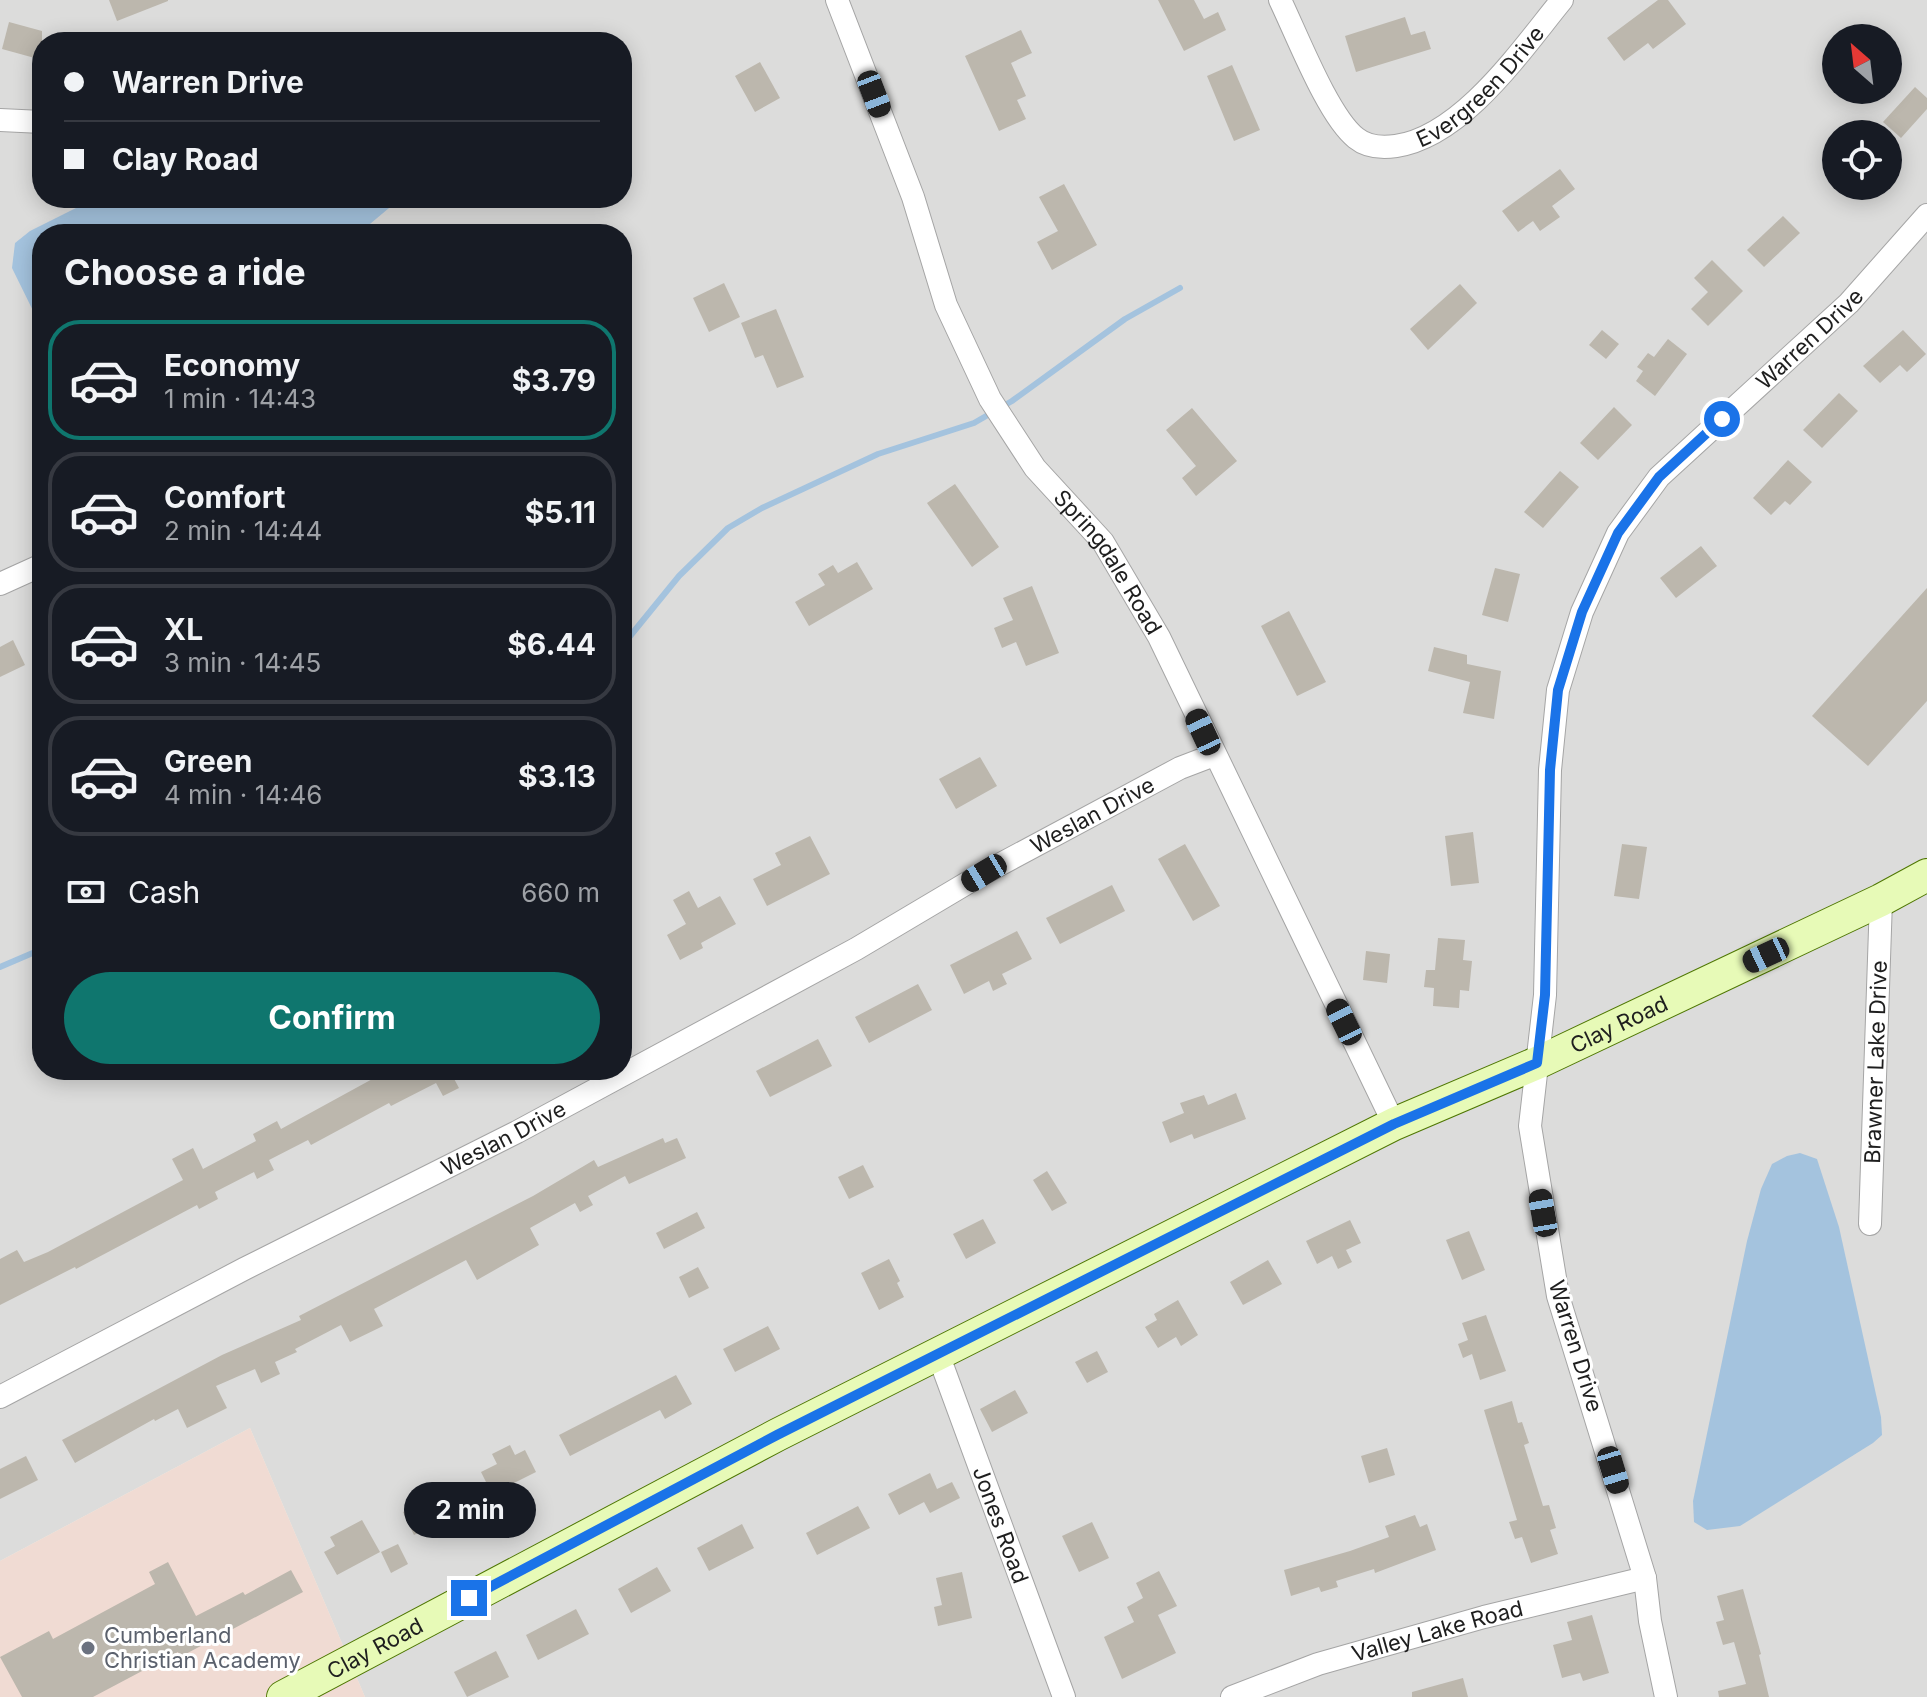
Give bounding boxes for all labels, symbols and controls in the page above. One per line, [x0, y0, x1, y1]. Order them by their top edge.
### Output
street label: Evergreen Drive [1412, 21, 1549, 152]
north arrow [1822, 24, 1902, 104]
map controls [1822, 24, 1902, 200]
text: Warren Drive [112, 64, 304, 100]
car [854, 67, 894, 121]
button: locate [1822, 120, 1902, 200]
text: Clay Road [112, 141, 259, 177]
text: Choose a ride [64, 250, 306, 294]
street label: Warren Drive [1751, 283, 1869, 394]
icon: car [68, 344, 140, 416]
text: Economy [164, 347, 300, 383]
text: $3.79 [512, 362, 596, 398]
text: 1 min · 14:43 [164, 383, 316, 414]
route start [1704, 401, 1740, 437]
icon: car [68, 476, 140, 548]
text: Comfort [164, 479, 285, 515]
street label: Springdale Road [1048, 484, 1167, 639]
text: $5.11 [525, 494, 596, 530]
text: 2 min · 14:44 [164, 515, 322, 546]
icon: car [68, 608, 140, 680]
text: XL [164, 611, 203, 647]
text: $6.44 [507, 626, 596, 662]
text: 3 min · 14:45 [164, 647, 321, 678]
car [1182, 705, 1224, 759]
icon: car [68, 740, 140, 812]
text: Green [164, 743, 252, 779]
text: $3.13 [518, 758, 596, 794]
street label: Weslan Drive [1026, 771, 1159, 859]
text: 4 min · 14:46 [164, 779, 322, 810]
car [957, 850, 1011, 896]
icon: cash [64, 870, 108, 914]
text: Cash [128, 874, 200, 910]
text: 660 m [521, 877, 600, 908]
car [1739, 934, 1793, 976]
street label: Brawner Lake Drive [1859, 960, 1892, 1164]
button: Confirm [64, 972, 600, 1064]
street label: Clay Road [1566, 990, 1672, 1059]
car [1323, 995, 1365, 1049]
street label: Weslan Drive [437, 1095, 570, 1181]
car [1527, 1187, 1559, 1239]
street label: Warren Drive [1544, 1277, 1608, 1415]
car [1595, 1444, 1631, 1496]
street label: Jones Road [967, 1463, 1034, 1587]
callout: 2 min [403, 1482, 535, 1538]
text: 2 min [435, 1494, 505, 1525]
route end [451, 1580, 487, 1616]
street label: Valley Lake Road [1349, 1595, 1526, 1667]
street label: Clay Road [322, 1612, 427, 1684]
place label: Cumberland Christian Academy [104, 1622, 301, 1673]
marker: Cumberland Christian Academy [79, 1639, 97, 1657]

